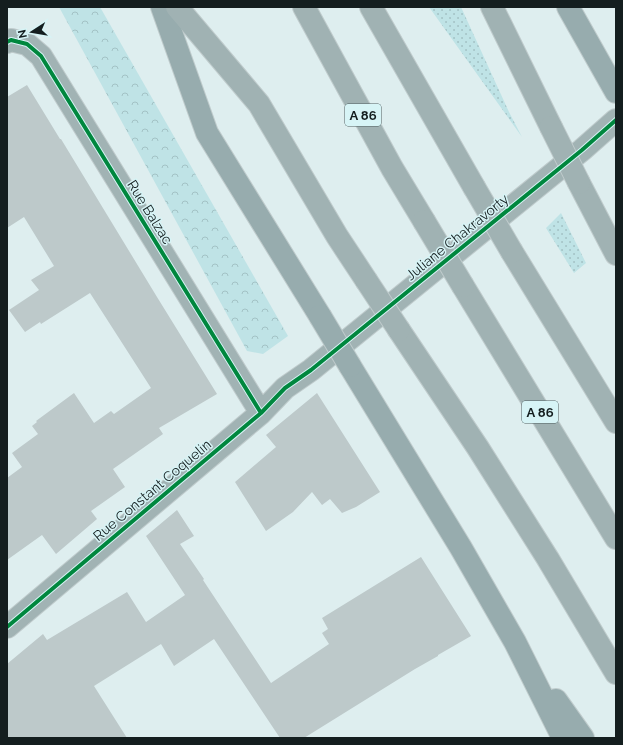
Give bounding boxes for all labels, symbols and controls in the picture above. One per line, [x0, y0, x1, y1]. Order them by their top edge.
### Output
north arrow [12, 12, 52, 52]
text: N [15, 29, 30, 39]
road number: A 86 [345, 104, 381, 126]
street label: Rue Balzac [124, 177, 176, 247]
street label: Juliane Chakravorty [403, 190, 512, 283]
road number: A 86 [522, 401, 558, 423]
street label: Rue Constant Coquelin [90, 436, 214, 544]

